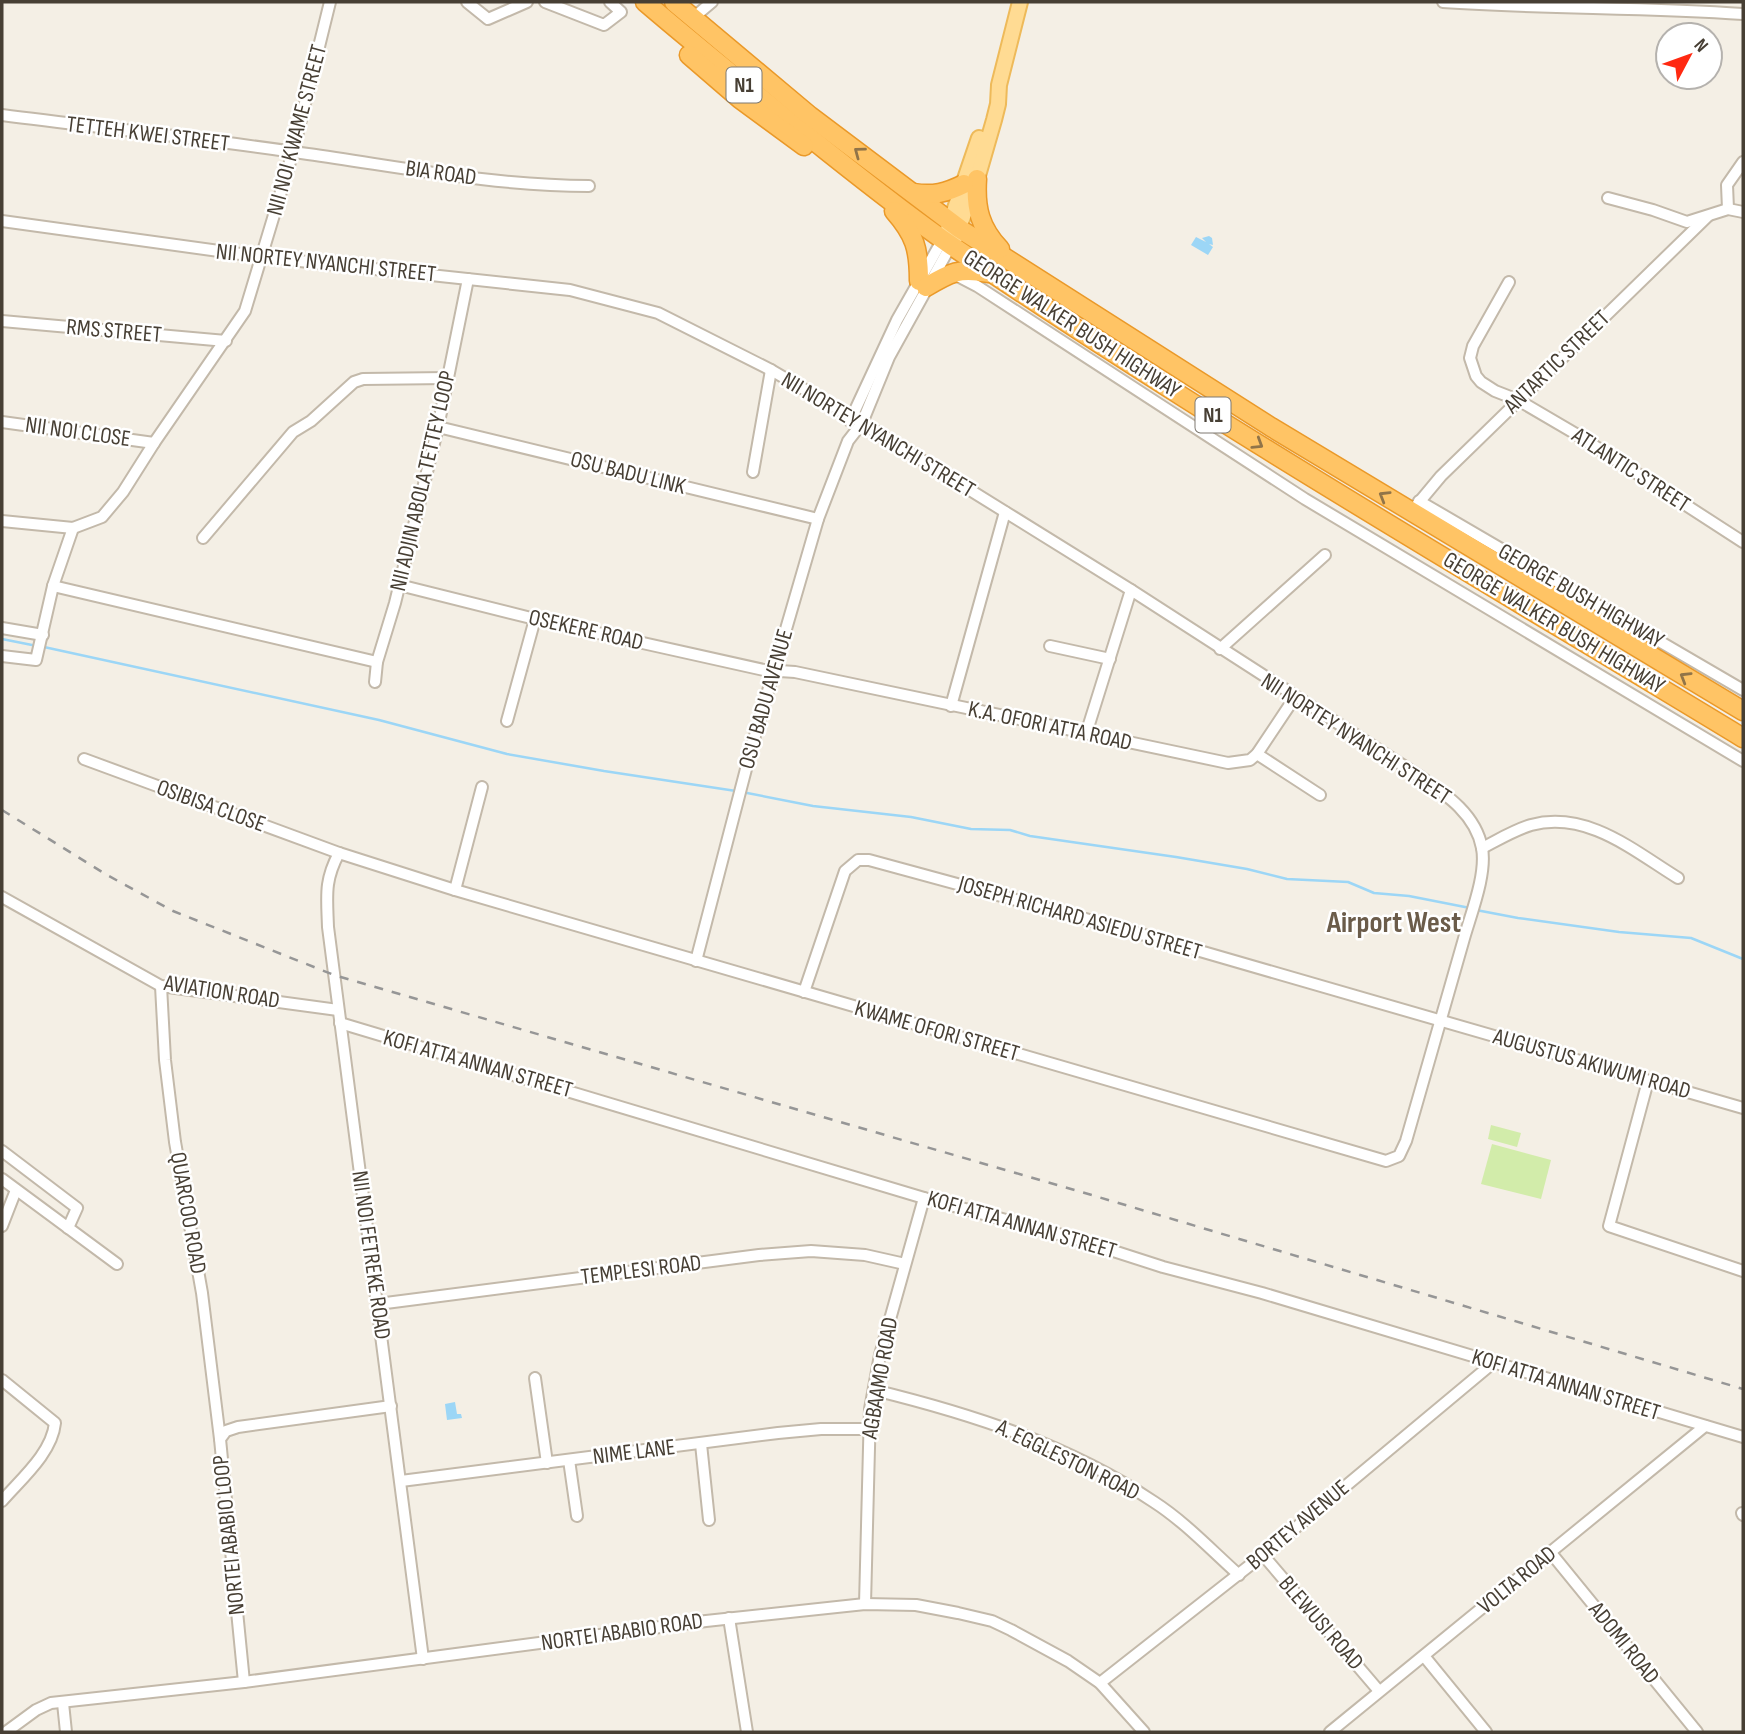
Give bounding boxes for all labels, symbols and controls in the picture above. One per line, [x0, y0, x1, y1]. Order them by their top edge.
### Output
north arrow [1654, 21, 1724, 91]
text: N [1689, 34, 1713, 57]
street label: NII NOI KWAME STREET [261, 41, 333, 219]
road number: N1 [726, 68, 762, 102]
street label: TETTEH KWEI STREET [65, 110, 231, 158]
one-way arrow [854, 148, 867, 161]
street label: BIA ROAD [404, 154, 478, 192]
street label: NII NORTEY NYANCHI STREET [215, 238, 437, 288]
street label: GEORGE WALKER BUSH HIGHWAY [958, 243, 1186, 405]
street label: ANTARTIC STREET [1497, 304, 1616, 420]
street label: RMS STREET [65, 313, 163, 349]
street label: NII NORTEY NYANCHI STREET [776, 366, 980, 504]
street label: NII ADJIN ABOLA TETTEY LOOP [384, 368, 462, 594]
road number: N1 [1196, 398, 1230, 432]
street label: NII NOI CLOSE [24, 411, 132, 453]
street label: ATLANTIC STREET [1566, 421, 1695, 519]
one-way arrow [1251, 435, 1264, 448]
street label: OSU BADU LINK [567, 445, 689, 501]
one-way arrow [1379, 492, 1392, 505]
street label: GEORGE BUSH HIGHWAY [1493, 537, 1669, 655]
street label: GEORGE WALKER BUSH HIGHWAY [1438, 546, 1670, 700]
street label: OSEKERE ROAD [526, 603, 646, 657]
street label: OSU BADU AVENUE [733, 626, 799, 772]
street label: NII NORTEY NYANCHI STREET [1256, 667, 1456, 811]
one-way arrow [1679, 672, 1692, 685]
street label: K.A. OFORI ATTA ROAD [966, 695, 1134, 757]
street label: OSIBISA CLOSE [153, 773, 269, 839]
street label: JOSEPH RICHARD ASIEDU STREET [954, 870, 1205, 966]
district label: Airport West [1326, 905, 1461, 941]
street label: AVIATION ROAD [161, 969, 282, 1015]
street label: KWAME OFORI STREET [851, 994, 1023, 1068]
street label: AUGUSTUS AKIWUMI ROAD [1489, 1022, 1694, 1106]
street label: KOFI ATTA ANNAN STREET [380, 1024, 576, 1104]
street label: QUARCOO ROAD [164, 1150, 212, 1276]
street label: NII NOI FETREKE ROAD [345, 1169, 397, 1341]
street label: KOFI ATTA ANNAN STREET [924, 1185, 1120, 1265]
street label: TEMPLESI ROAD [579, 1249, 703, 1291]
street label: AGBAAMO ROAD [855, 1315, 904, 1442]
street label: KOFI ATTA ANNAN STREET [1468, 1343, 1664, 1427]
street label: A. EGGLESTON ROAD [991, 1413, 1144, 1507]
street label: NIME LANE [591, 1433, 677, 1471]
street label: NORTEI ABABIO LOOP [207, 1454, 251, 1616]
street label: BORTEY AVENUE [1241, 1474, 1355, 1576]
street label: VOLTA ROAD [1472, 1540, 1562, 1620]
street label: BLEWUSI ROAD [1273, 1570, 1369, 1676]
street label: ADOMI ROAD [1582, 1596, 1666, 1690]
street label: NORTEI ABABIO ROAD [539, 1607, 705, 1657]

